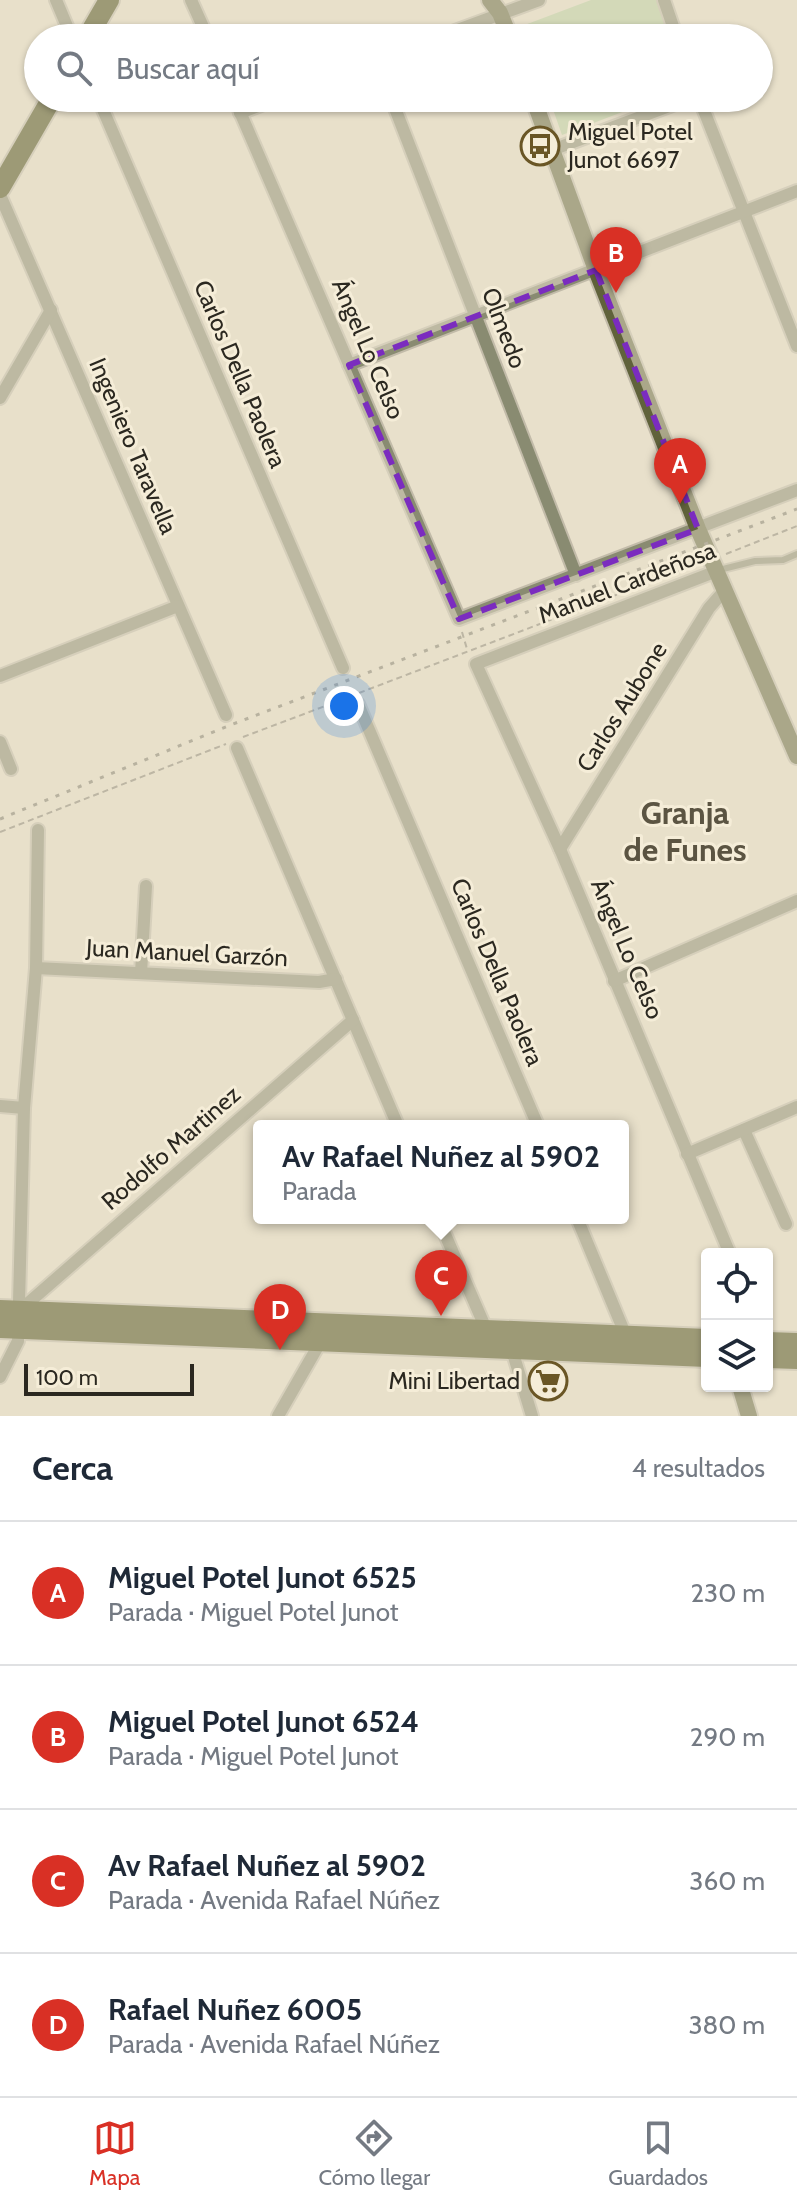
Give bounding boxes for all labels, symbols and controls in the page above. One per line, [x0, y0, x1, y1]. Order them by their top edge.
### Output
search box [24, 24, 773, 112]
icon: search [52, 46, 96, 90]
text: Buscar aquí [116, 50, 259, 87]
place label: Miguel Potel Junot 6697 [567, 117, 693, 174]
bus stop icon: Miguel Potel Junot 6697 [519, 125, 561, 167]
pin: B [590, 227, 642, 293]
street label: Ángel Lo Celso [326, 274, 411, 423]
street label: Carlos Della Paolera [188, 276, 293, 472]
street label: Olmedo [476, 283, 533, 372]
street label: Ingeniero Taravella [83, 353, 184, 539]
pin: A [654, 438, 706, 504]
street label: Manuel Cardeñosa [534, 535, 720, 630]
street label: Carlos Aubone [570, 637, 673, 777]
your location [324, 686, 364, 726]
district label: Granja de Funes [623, 793, 747, 869]
street label: Carlos Della Paolera [445, 874, 550, 1070]
street label: Ángel Lo Celso [585, 874, 670, 1023]
street label: Juan Manuel Garzón [84, 933, 289, 972]
street label: Rodolfo Martinez [95, 1079, 246, 1216]
popup [253, 1120, 629, 1224]
text: Av Rafael Nuñez al 5902 [282, 1138, 600, 1175]
text: Parada [282, 1175, 357, 1207]
map controls [701, 1248, 773, 1392]
button: locate [701, 1248, 773, 1320]
pin: C [415, 1250, 467, 1316]
pin: D [254, 1284, 306, 1350]
button: layers [701, 1320, 773, 1392]
scale bar [24, 1360, 194, 1396]
supermarket icon: Mini Libertad [527, 1360, 569, 1402]
text: 100 m [36, 1364, 98, 1391]
place label: Mini Libertad [389, 1366, 520, 1395]
text: Cerca [32, 1447, 113, 1489]
text: 4 resultados [632, 1452, 765, 1484]
text: Miguel Potel Junot 6525 [108, 1559, 417, 1596]
text: A [50, 1577, 66, 1609]
text: 230 m [691, 1577, 765, 1609]
text: Parada · Miguel Potel Junot [108, 1596, 399, 1628]
text: Miguel Potel Junot 6524 [108, 1703, 419, 1740]
text: B [50, 1721, 66, 1753]
text: 290 m [690, 1721, 765, 1753]
text: Parada · Miguel Potel Junot [108, 1740, 399, 1772]
text: Av Rafael Nuñez al 5902 [108, 1847, 426, 1884]
text: C [50, 1865, 66, 1897]
text: 360 m [689, 1865, 765, 1897]
text: Parada · Avenida Rafael Núñez [108, 1884, 440, 1916]
text: Rafael Nuñez 6005 [108, 1991, 362, 2028]
text: D [49, 2009, 67, 2041]
text: 380 m [688, 2009, 765, 2041]
text: Parada · Avenida Rafael Núñez [108, 2028, 440, 2060]
tab: Mapa [89, 2116, 140, 2191]
tab: Cómo llegar [318, 2116, 430, 2191]
tab: Guardados [608, 2116, 708, 2191]

